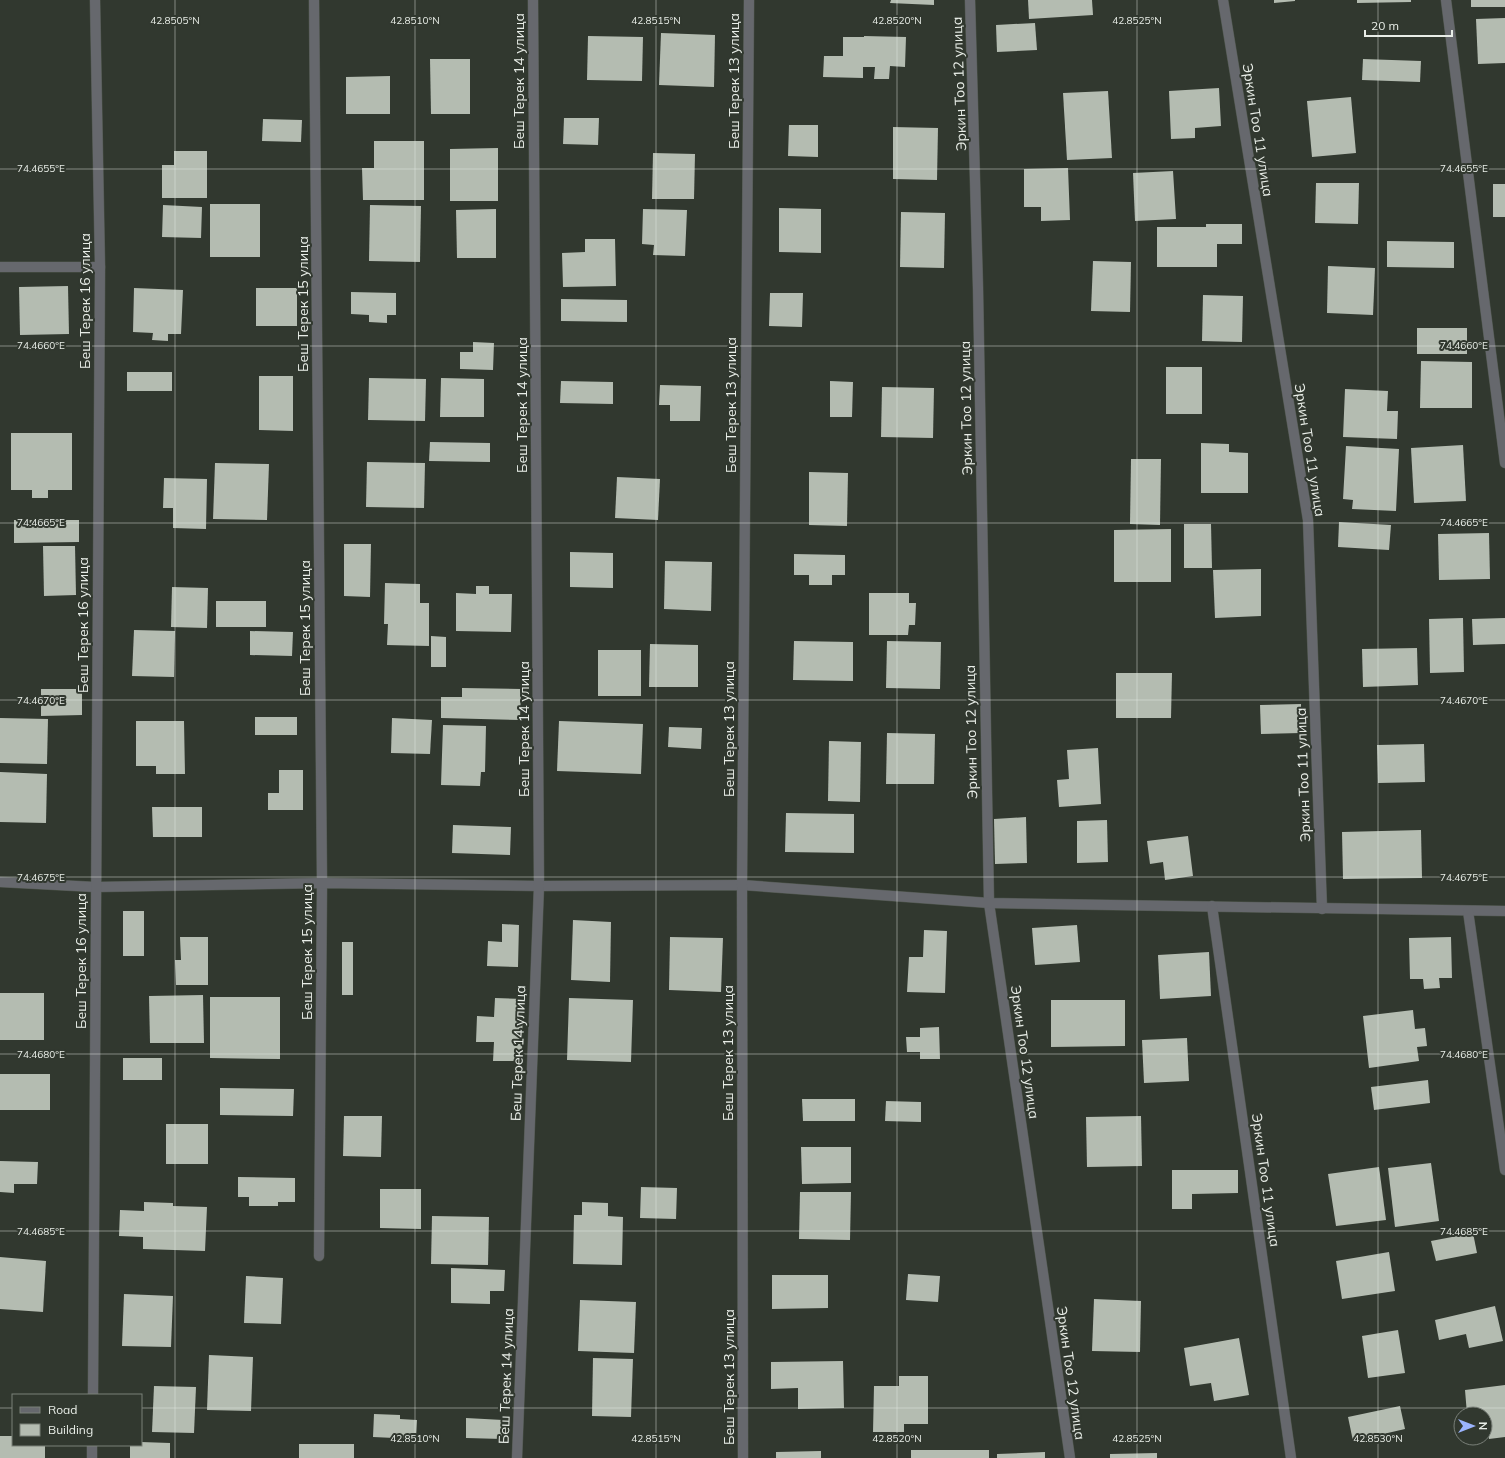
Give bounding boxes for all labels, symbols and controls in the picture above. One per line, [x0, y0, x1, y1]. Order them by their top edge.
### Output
scale bar [1365, 12, 1452, 38]
street label: Беш Терек 14 улица [510, 13, 528, 149]
street label: Беш Терек 13 улица [725, 13, 743, 149]
text: 42.8505°N [150, 14, 200, 27]
text: 42.8510°N [390, 14, 440, 27]
text: 42.8515°N [631, 14, 681, 27]
text: 42.8520°N [872, 14, 922, 27]
text: 42.8525°N [1112, 14, 1162, 27]
street label: Эркин Тоо 12 улица [948, 16, 970, 152]
text: 20 m [1371, 18, 1399, 33]
street label: Эркин Тоо 11 улица [1239, 62, 1277, 198]
text: 74.4655°E [17, 162, 65, 175]
text: 74.4655°E [1440, 162, 1488, 175]
street label: Беш Терек 16 улица [76, 233, 94, 369]
street label: Беш Терек 15 улица [294, 236, 312, 372]
street label: Беш Терек 14 улица [513, 337, 531, 473]
street label: Беш Терек 13 улица [722, 337, 740, 473]
text: 74.4660°E [17, 339, 65, 352]
text: 74.4660°E [1440, 339, 1488, 352]
street label: Эркин Тоо 12 улица [956, 341, 976, 475]
street label: Эркин Тоо 11 улица [1291, 382, 1329, 518]
text: 74.4665°E [17, 516, 65, 529]
text: 74.4665°E [1440, 516, 1488, 529]
street label: Беш Терек 16 улица [74, 557, 92, 693]
street label: Беш Терек 15 улица [296, 560, 314, 696]
street label: Беш Терек 14 улица [515, 661, 533, 797]
street label: Беш Терек 13 улица [720, 661, 738, 797]
street label: Эркин Тоо 12 улица [961, 665, 981, 799]
text: 74.4670°E [17, 694, 65, 707]
text: 74.4670°E [1440, 694, 1488, 707]
street label: Эркин Тоо 11 улица [1292, 707, 1314, 843]
text: 74.4675°E [17, 871, 65, 884]
text: 74.4675°E [1440, 871, 1488, 884]
street label: Беш Терек 15 улица [298, 884, 316, 1020]
street label: Беш Терек 16 улица [72, 893, 90, 1029]
street label: Эркин Тоо 12 улица [1007, 984, 1043, 1120]
street label: Беш Терек 14 улица [507, 985, 529, 1121]
street label: Беш Терек 13 улица [719, 985, 737, 1121]
text: 74.4680°E [17, 1048, 65, 1061]
text: 74.4680°E [1440, 1048, 1488, 1061]
street label: Эркин Тоо 11 улица [1248, 1112, 1284, 1248]
text: 74.4685°E [17, 1225, 65, 1238]
text: 74.4685°E [1440, 1225, 1488, 1238]
street label: Эркин Тоо 12 улица [1053, 1305, 1089, 1441]
street label: Беш Терек 14 улица [495, 1308, 517, 1444]
street label: Беш Терек 13 улица [720, 1309, 738, 1445]
legend [12, 1394, 142, 1446]
text: Road [48, 1402, 77, 1417]
north arrow [1453, 1406, 1493, 1446]
text: Building [48, 1422, 93, 1437]
text: N [1476, 1422, 1490, 1430]
text: 42.8510°N [390, 1432, 440, 1445]
text: 42.8515°N [631, 1432, 681, 1445]
text: 42.8520°N [872, 1432, 922, 1445]
text: 42.8525°N [1112, 1432, 1162, 1445]
text: 42.8530°N [1353, 1432, 1403, 1445]

